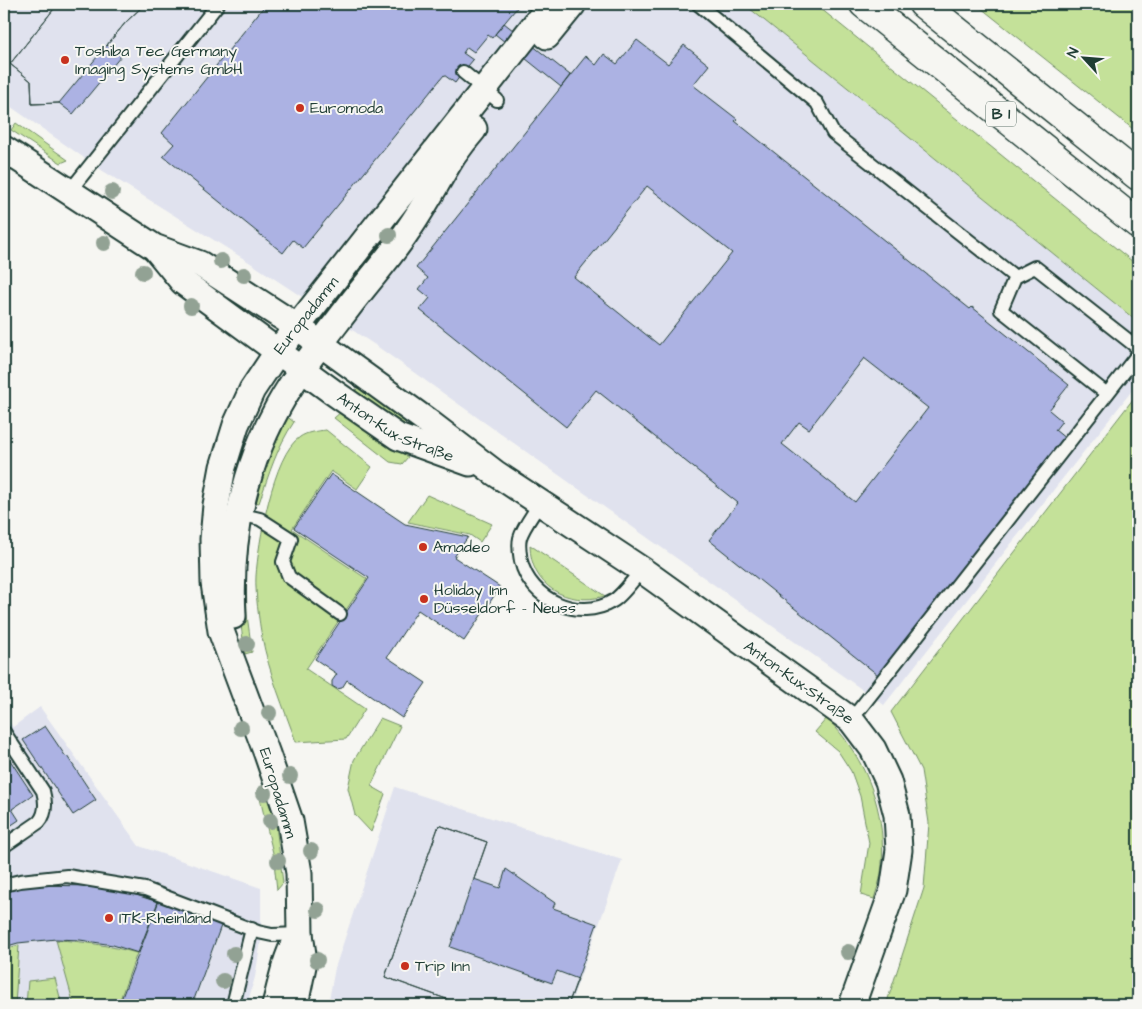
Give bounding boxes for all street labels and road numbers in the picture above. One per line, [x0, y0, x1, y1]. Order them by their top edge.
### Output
road number: B 1 [986, 102, 1016, 126]
street label: Europadamm [268, 271, 344, 359]
street label: Anton-Kux-Straße [332, 387, 457, 467]
street label: Anton-Kux-Straße [739, 635, 859, 730]
street label: Europadamm [254, 745, 302, 842]

